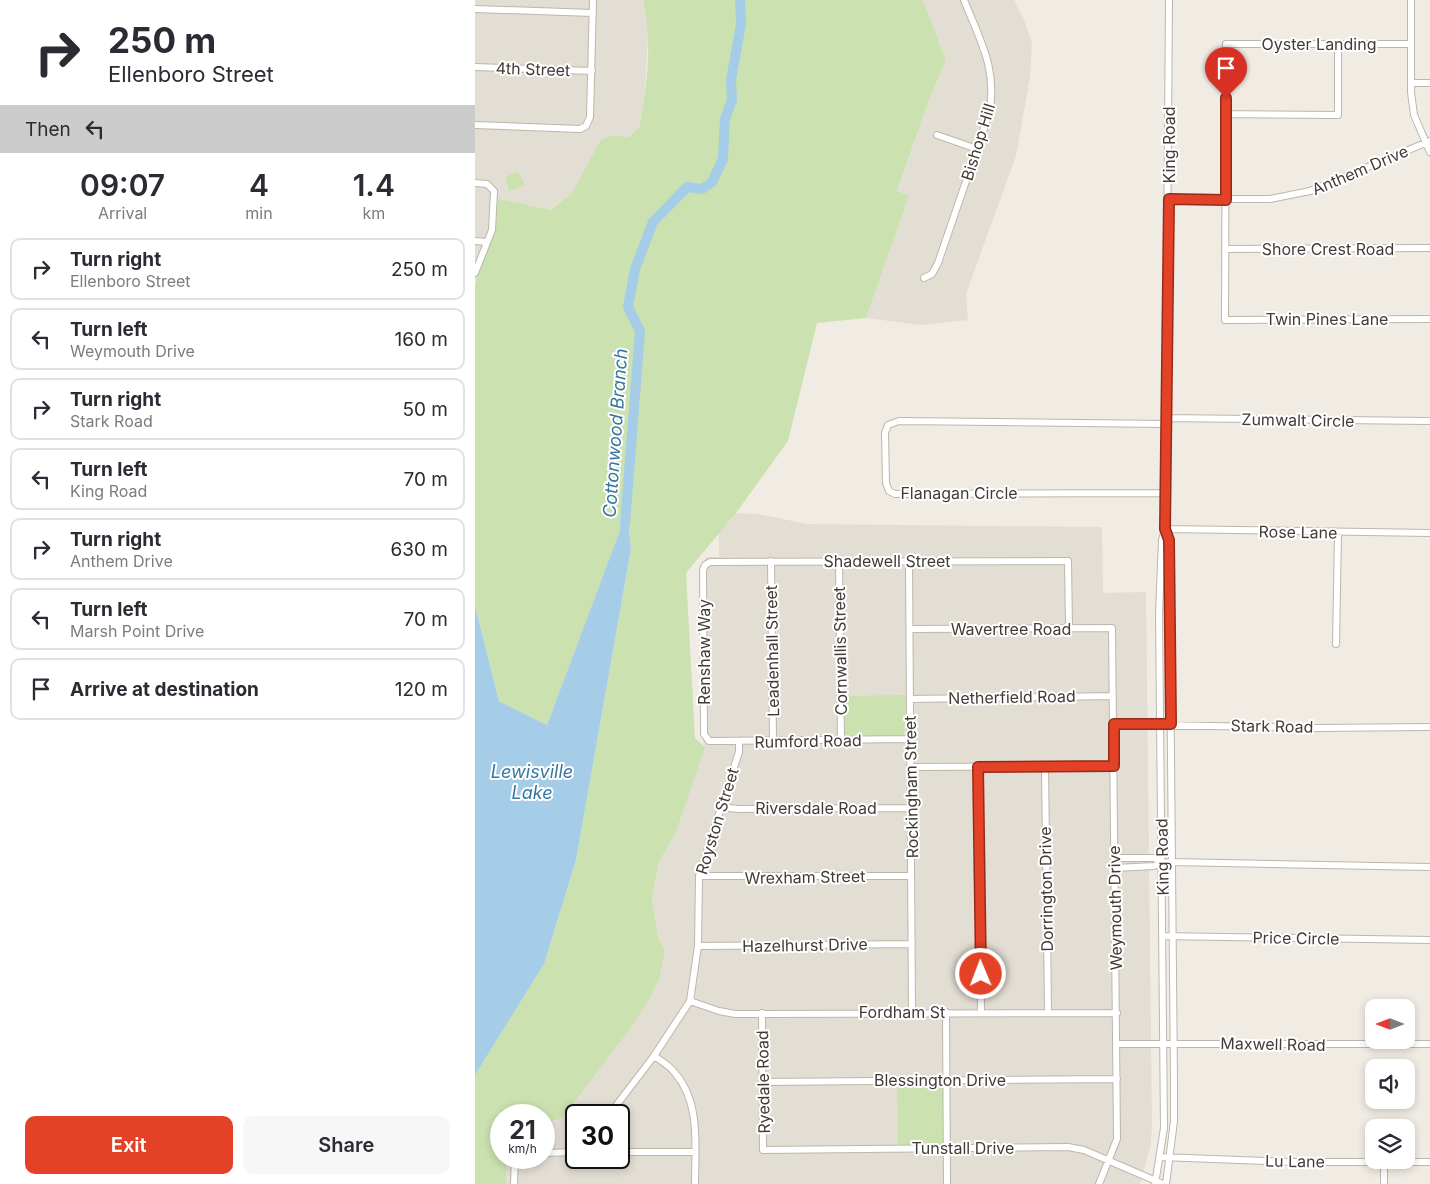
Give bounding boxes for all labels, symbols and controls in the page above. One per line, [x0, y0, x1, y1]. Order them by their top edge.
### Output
text: 250 m [108, 19, 216, 61]
icon: right [25, 20, 90, 85]
street label: Oyster Landing [1261, 34, 1377, 54]
pin [1205, 47, 1247, 98]
icon: arrive [1212, 54, 1240, 82]
street label: 4th Street [495, 58, 571, 80]
text: Ellenboro Street [108, 61, 274, 87]
street label: Bishop Hill [957, 101, 999, 183]
street label: King Road [1159, 106, 1179, 184]
icon: left [81, 115, 109, 143]
text: Then [25, 118, 71, 141]
street label: Anthem Drive [1309, 141, 1411, 199]
text: 09:07 [80, 167, 165, 203]
text: 4 [249, 167, 269, 203]
text: 1.4 [353, 167, 395, 203]
text: Arrival [98, 203, 147, 223]
text: min [245, 203, 273, 223]
text: km [362, 203, 385, 223]
street label: Shore Crest Road [1262, 239, 1394, 259]
text: Turn right [70, 248, 161, 271]
icon: right [27, 255, 55, 283]
text: 250 m [391, 258, 448, 281]
text: Ellenboro Street [70, 271, 191, 291]
street label: Twin Pines Lane [1266, 309, 1388, 329]
text: Turn left [70, 318, 148, 341]
icon: left [27, 325, 55, 353]
text: 160 m [395, 328, 448, 351]
text: Weymouth Drive [70, 341, 195, 361]
water label: Cottonwood Branch [599, 348, 631, 518]
text: Turn right [70, 388, 161, 411]
icon: right [27, 395, 55, 423]
text: 50 m [402, 398, 448, 421]
street label: Zumwalt Circle [1241, 409, 1355, 431]
text: Stark Road [70, 411, 153, 431]
text: Turn left [70, 458, 148, 481]
icon: left [27, 465, 55, 493]
text: 70 m [404, 468, 448, 491]
text: King Road [70, 481, 147, 501]
street label: Flanagan Circle [900, 483, 1018, 503]
street label: Rose Lane [1258, 521, 1338, 543]
text: Turn right [70, 528, 161, 551]
icon: right [27, 535, 55, 563]
text: 630 m [391, 538, 448, 561]
text: Anthem Drive [70, 551, 173, 571]
street label: Shadewell Street [823, 551, 951, 571]
street label: Leadenhall Street [761, 585, 783, 717]
street label: Cornwallis Street [829, 586, 851, 716]
text: Turn left [70, 598, 148, 621]
street label: Renshaw Way [694, 599, 714, 705]
icon: left [27, 605, 55, 633]
text: 70 m [404, 608, 448, 631]
street label: Wavertree Road [951, 619, 1071, 639]
text: Marsh Point Drive [70, 621, 204, 641]
icon: arrive [27, 675, 55, 703]
text: Arrive at destination [70, 678, 259, 701]
text: 120 m [395, 678, 448, 701]
street label: Netherfield Road [948, 686, 1076, 708]
street label: Rockingham Street [900, 715, 922, 859]
street label: Stark Road [1230, 715, 1314, 737]
street label: Rumford Road [754, 730, 862, 752]
water label: Lewisville Lake [491, 761, 573, 803]
street label: Royston Street [691, 765, 743, 877]
street label: Riversdale Road [755, 798, 877, 818]
street label: King Road [1151, 818, 1173, 896]
street label: Dorrington Drive [1035, 826, 1057, 952]
street label: Weymouth Drive [1104, 845, 1126, 971]
street label: Wrexham Street [744, 866, 866, 888]
street label: Price Circle [1252, 927, 1340, 949]
street label: Hazelhurst Drive [742, 934, 868, 956]
position arrow [954, 947, 1006, 999]
north arrow [1365, 999, 1415, 1049]
map controls [1365, 999, 1415, 1169]
street label: Fordham St [859, 1002, 945, 1022]
street label: Ryedale Road [752, 1030, 774, 1134]
street label: Maxwell Road [1220, 1033, 1326, 1055]
button: sound [1365, 1059, 1415, 1109]
street label: Blessington Drive [874, 1070, 1006, 1090]
speed limit sign: 30 [565, 1104, 630, 1169]
text: 21 [509, 1115, 536, 1145]
button: Exit [25, 1116, 233, 1174]
button: Share [243, 1116, 450, 1174]
button: layers [1365, 1119, 1415, 1169]
street label: Tunstall Drive [912, 1138, 1014, 1158]
text: km/h [508, 1141, 537, 1156]
street label: Lu Lane [1265, 1150, 1325, 1172]

